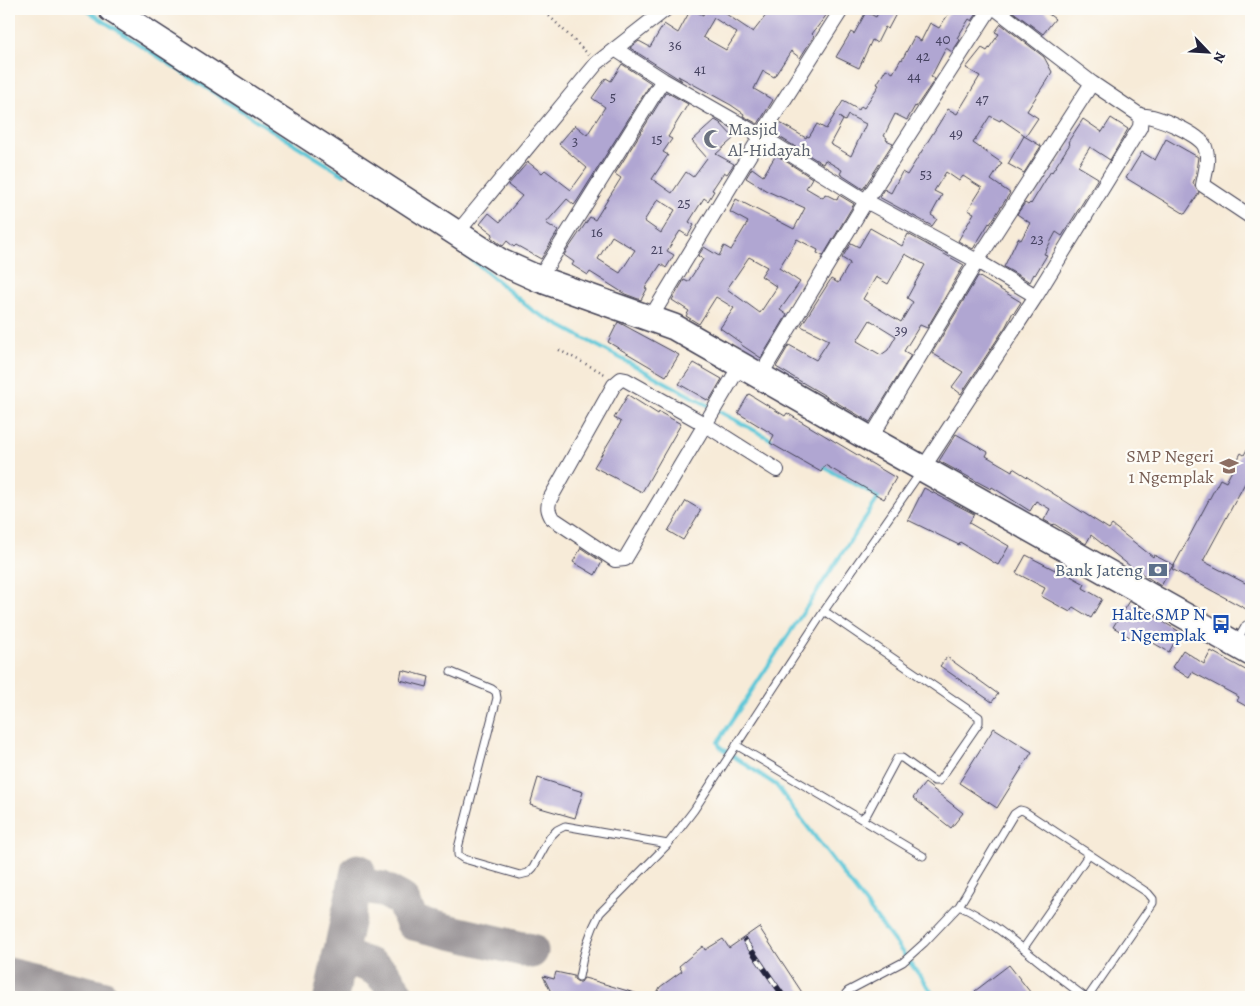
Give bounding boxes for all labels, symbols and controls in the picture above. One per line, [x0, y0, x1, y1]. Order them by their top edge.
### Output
north arrow [1182, 28, 1232, 78]
house number: 40 [936, 29, 950, 49]
house number: 36 [668, 35, 682, 55]
house number: 42 [916, 46, 930, 66]
text: N [1209, 49, 1230, 66]
house number: 41 [694, 59, 706, 79]
house number: 44 [907, 66, 921, 86]
house number: 5 [610, 87, 616, 107]
house number: 47 [975, 89, 989, 109]
place label: Masjid Al-Hidayah [727, 117, 811, 162]
house number: 49 [949, 123, 963, 143]
mosque icon: Masjid Al-Hidayah [702, 128, 724, 150]
house number: 15 [651, 129, 663, 149]
house number: 3 [572, 131, 578, 151]
house number: 53 [920, 164, 932, 184]
house number: 25 [677, 193, 691, 213]
house number: 16 [591, 222, 603, 242]
house number: 23 [1030, 229, 1044, 249]
house number: 21 [651, 239, 663, 259]
house number: 39 [894, 320, 908, 340]
place label: SMP Negeri 1 Ngemplak [1126, 444, 1214, 489]
school or university icon: SMP Negeri 1 Ngemplak [1218, 455, 1240, 477]
place label: Bank Jateng [1055, 558, 1143, 582]
bank icon: Bank Jateng [1147, 559, 1169, 581]
place label: Halte SMP N 1 Ngemplak [1111, 602, 1206, 647]
bus stop icon: Halte SMP N 1 Ngemplak [1210, 613, 1232, 635]

